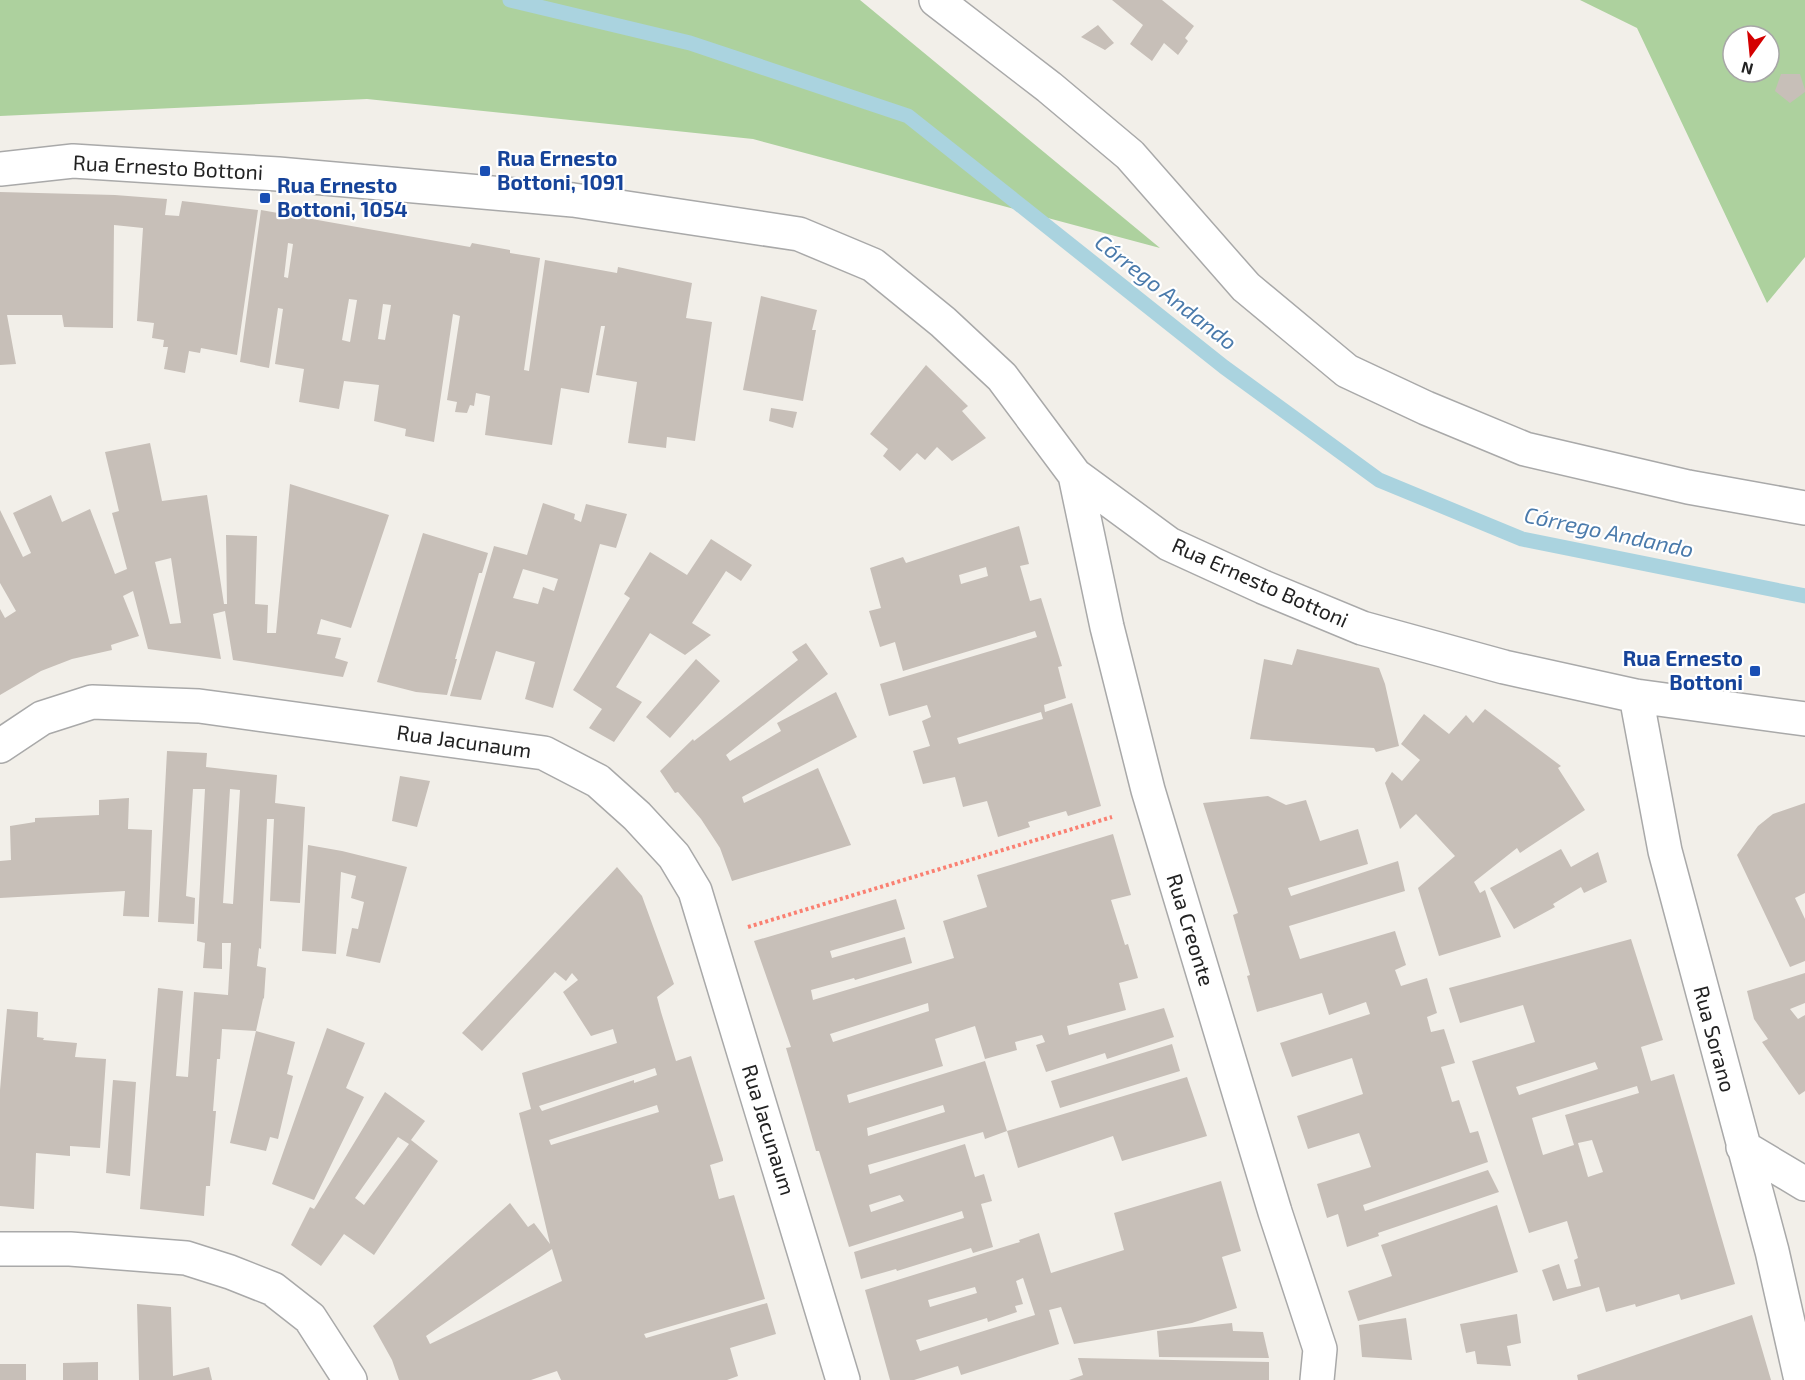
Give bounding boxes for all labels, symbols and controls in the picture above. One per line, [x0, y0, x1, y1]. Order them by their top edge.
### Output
north arrow [1721, 24, 1781, 84]
text: N [1739, 58, 1755, 80]
place label: Rua Ernesto Bottoni, 1091 [497, 145, 624, 194]
street label: Rua Ernesto Bottoni [72, 149, 264, 184]
marker: Rua Ernesto Bottoni, 1091 [478, 164, 492, 178]
place label: Rua Ernesto Bottoni, 1054 [277, 172, 408, 221]
marker: Rua Ernesto Bottoni, 1054 [258, 191, 272, 205]
water label: Córrego Andando [1091, 228, 1243, 355]
water label: Córrego Andando [1522, 500, 1696, 562]
street label: Rua Ernesto Bottoni [1169, 531, 1353, 632]
place label: Rua Ernesto Bottoni [1623, 645, 1743, 694]
marker: Rua Ernesto Bottoni [1748, 664, 1762, 678]
street label: Rua Jacunaum [395, 719, 533, 762]
street label: Rua Creonte [1163, 870, 1220, 989]
street label: Rua Sorano [1689, 983, 1742, 1094]
street label: Rua Jacunaum [738, 1061, 801, 1198]

